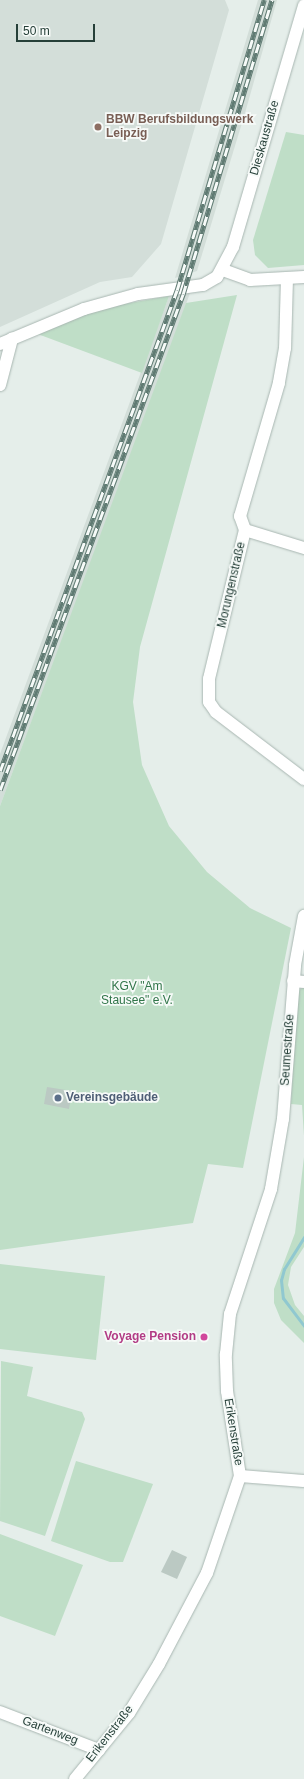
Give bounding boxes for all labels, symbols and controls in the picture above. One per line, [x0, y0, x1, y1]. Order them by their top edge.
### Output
scale bar [18, 16, 97, 42]
text: 50 m [23, 24, 50, 38]
street label: Dieskaustraße [247, 99, 283, 177]
place label: BBW Berufsbildungswerk Leipzig [106, 113, 253, 141]
marker: BBW Berufsbildungswerk Leipzig [93, 122, 103, 132]
street label: Morungenstraße [215, 540, 249, 630]
park label: KGV "Am Stausee" e.V. [101, 980, 173, 1008]
street label: Seumestraße [278, 1014, 298, 1086]
place label: Vereinsgebäude [66, 1091, 158, 1105]
marker: Vereinsgebäude [53, 1093, 63, 1103]
place label: Voyage Pension [104, 1330, 196, 1344]
marker: Voyage Pension [199, 1332, 209, 1342]
street label: Erikenstraße [221, 1397, 245, 1467]
street label: Erikenstraße [83, 1703, 137, 1765]
street label: Gartenweg [20, 1714, 80, 1748]

